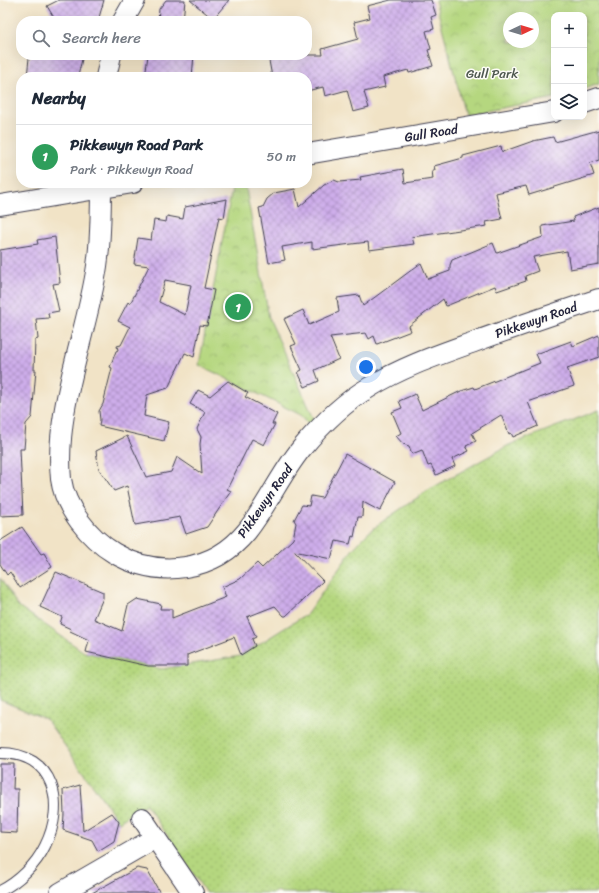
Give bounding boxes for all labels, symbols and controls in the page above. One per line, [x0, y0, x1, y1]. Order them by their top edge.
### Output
north arrow [503, 12, 539, 48]
map controls [551, 12, 587, 120]
button: + [551, 12, 587, 48]
search box [16, 16, 312, 60]
text: Search here [62, 25, 141, 51]
icon: search [30, 27, 52, 49]
button: − [551, 48, 587, 84]
park label: Gull Park [466, 62, 518, 85]
text: Nearby [32, 83, 86, 113]
button: layers [551, 84, 587, 120]
street label: Gull Road [403, 117, 460, 149]
text: Pikkewyn Road Park [70, 132, 203, 158]
text: 1 [42, 145, 48, 168]
text: 50 m [266, 145, 296, 168]
text: Park · Pikkewyn Road [70, 158, 193, 181]
pin: 1 [225, 292, 251, 322]
street label: Pikkewyn Road [492, 295, 581, 345]
your location [356, 357, 376, 377]
street label: Pikkewyn Road [231, 458, 300, 543]

